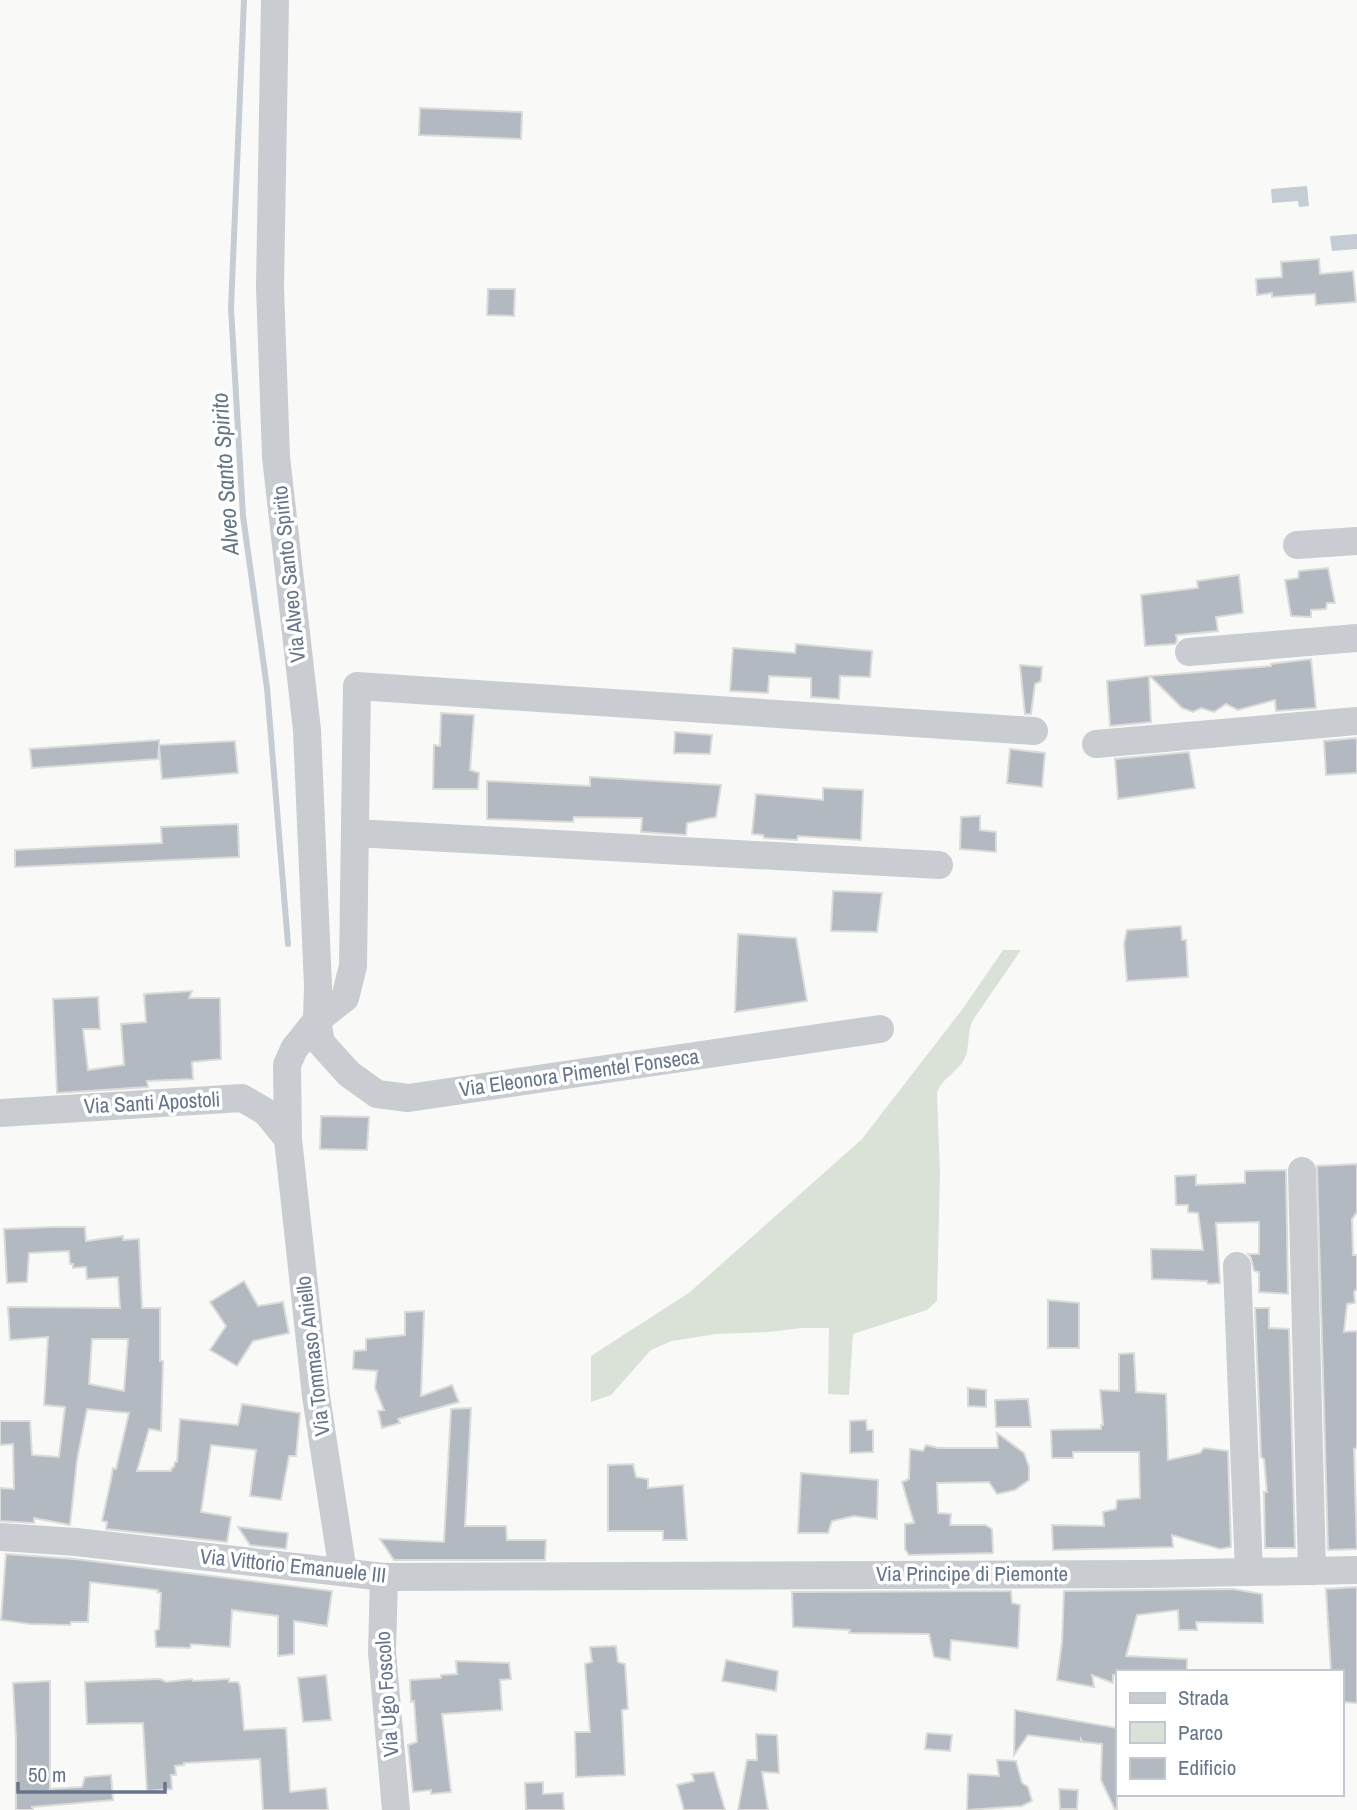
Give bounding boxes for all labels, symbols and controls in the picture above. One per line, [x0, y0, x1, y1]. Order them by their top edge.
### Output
water label: Alveo Santo Spirito [203, 392, 246, 557]
street label: Via Alveo Santo Spirito [265, 484, 312, 664]
street label: Via Eleonora Pimentel Fonseca [457, 1041, 701, 1104]
street label: Via Santi Apostoli [83, 1084, 221, 1121]
street label: Via Tommaso Aniello [288, 1274, 337, 1438]
street label: Via Vittorio Emanuele III [199, 1541, 388, 1590]
street label: Via Principe di Piemonte [876, 1559, 1068, 1588]
street label: Via Ugo Foscolo [368, 1630, 405, 1758]
legend [1116, 1670, 1343, 1796]
text: Strada [1178, 1683, 1229, 1712]
text: Parco [1178, 1718, 1223, 1747]
scale bar [18, 1750, 164, 1794]
text: Edificio [1178, 1753, 1236, 1782]
text: 50 m [28, 1760, 66, 1789]

